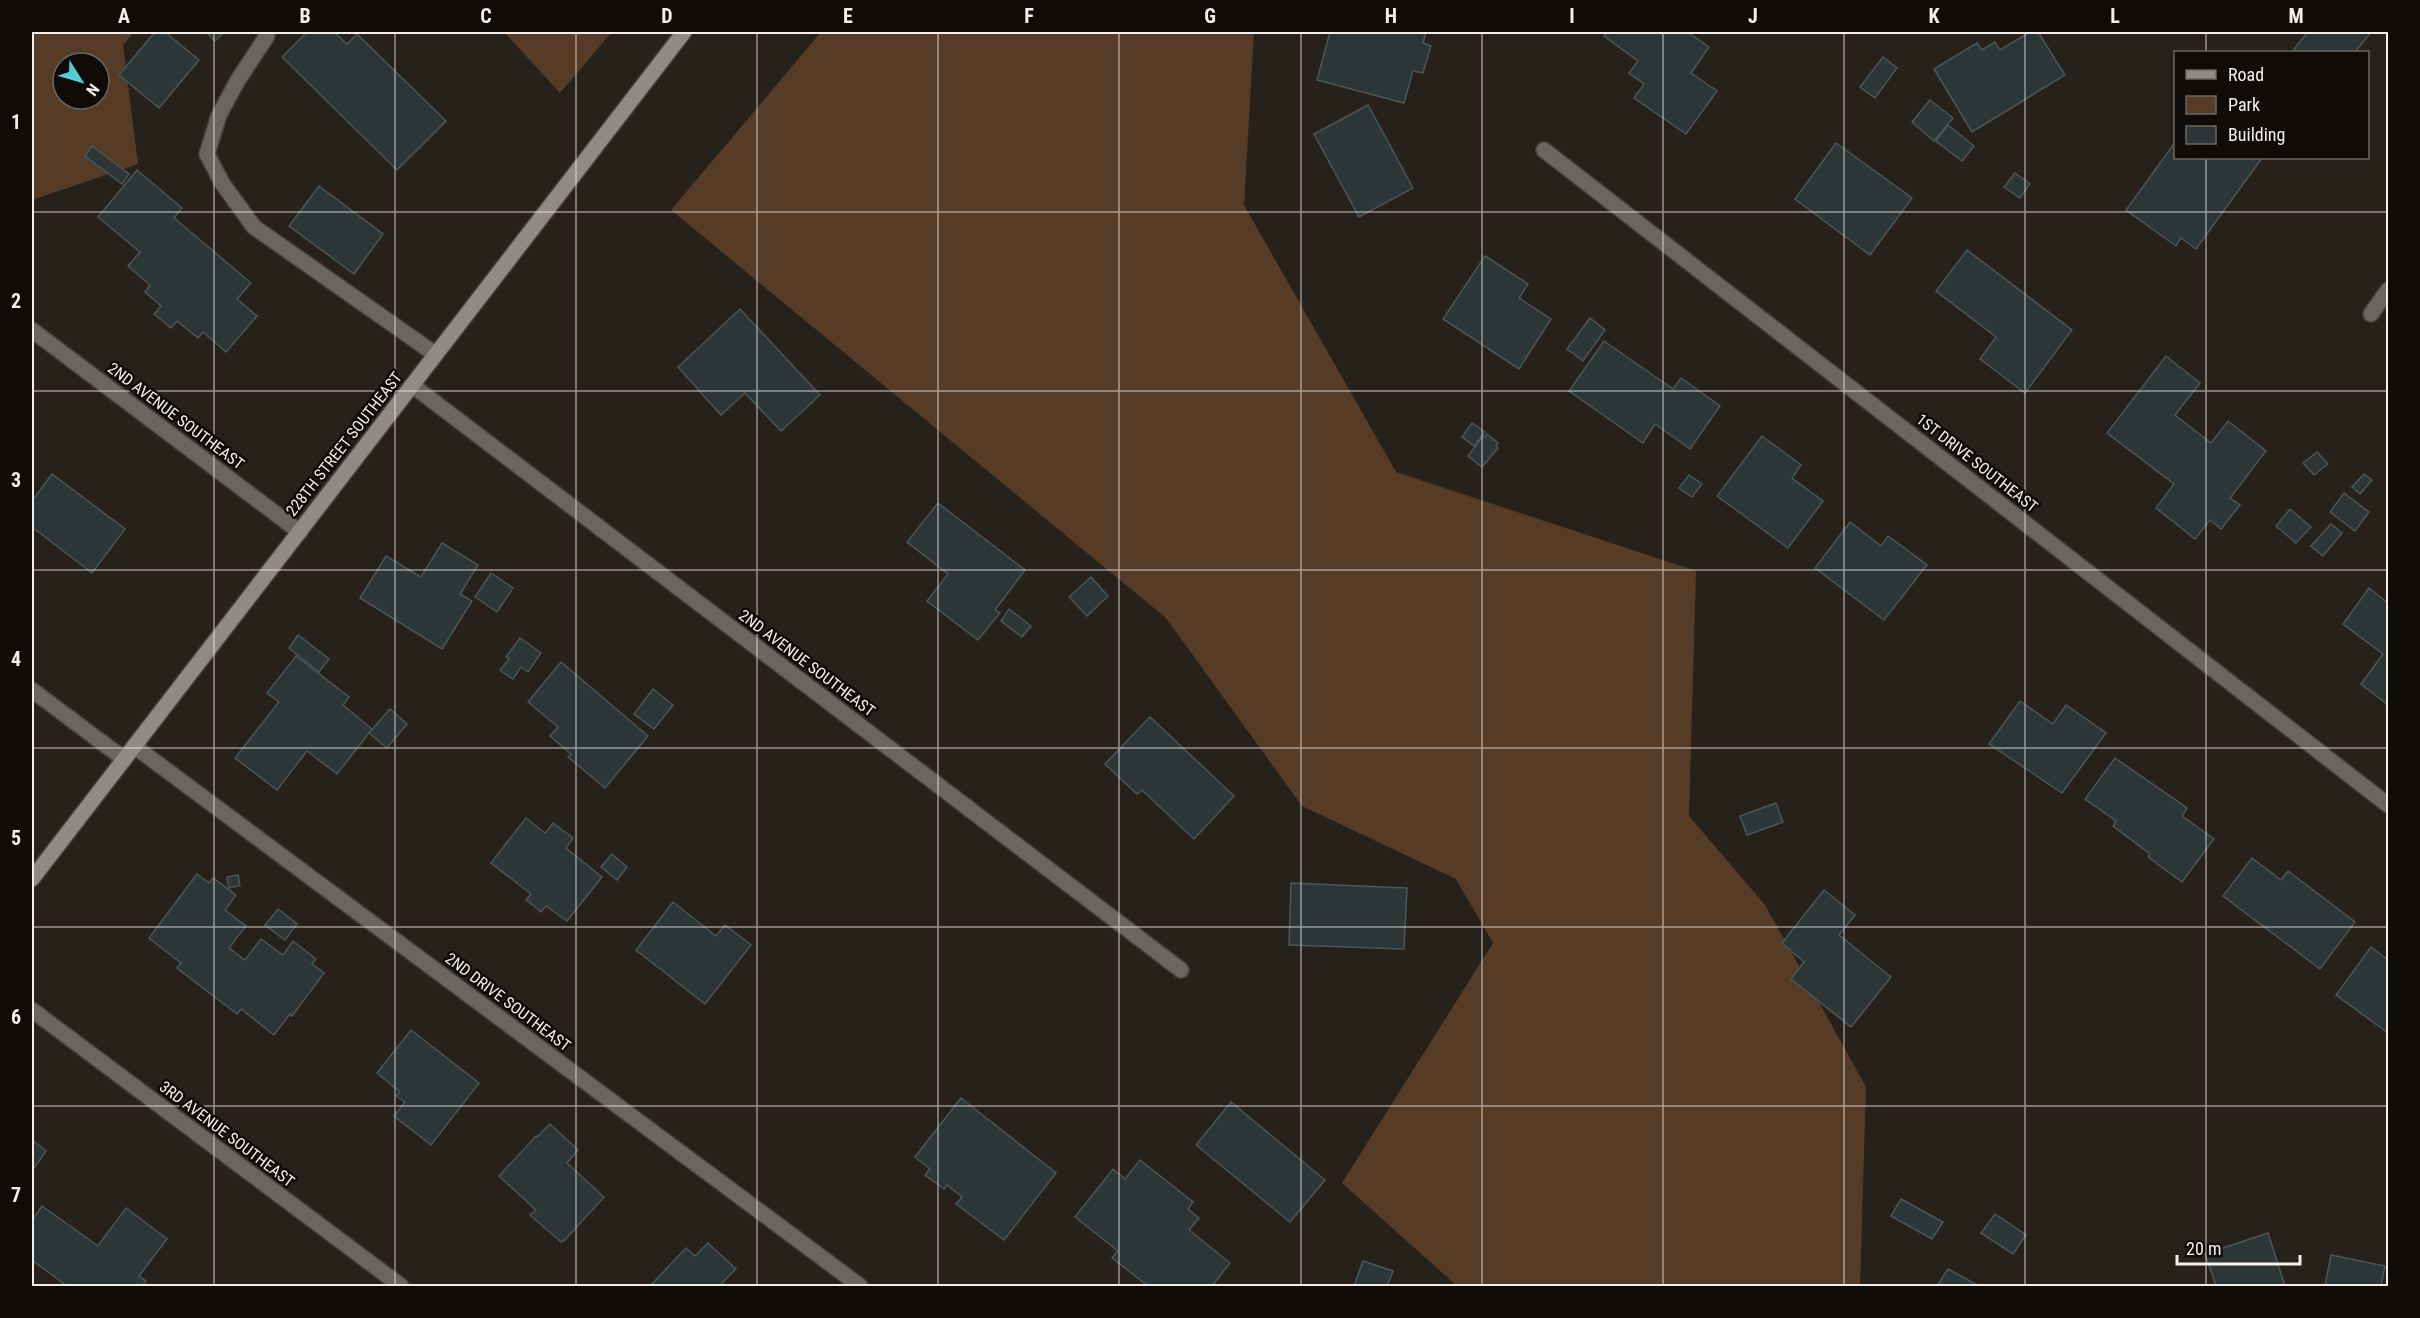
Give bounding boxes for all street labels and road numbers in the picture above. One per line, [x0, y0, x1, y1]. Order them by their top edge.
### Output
street label: 2ND AVENUE SOUTHEAST [104, 359, 248, 473]
street label: 228TH STREET SOUTHEAST [282, 368, 406, 520]
street label: 1ST DRIVE SOUTHEAST [1912, 410, 2042, 516]
street label: 2ND AVENUE SOUTHEAST [735, 606, 879, 720]
street label: 2ND DRIVE SOUTHEAST [442, 949, 574, 1055]
street label: 3RD AVENUE SOUTHEAST [156, 1077, 298, 1191]

